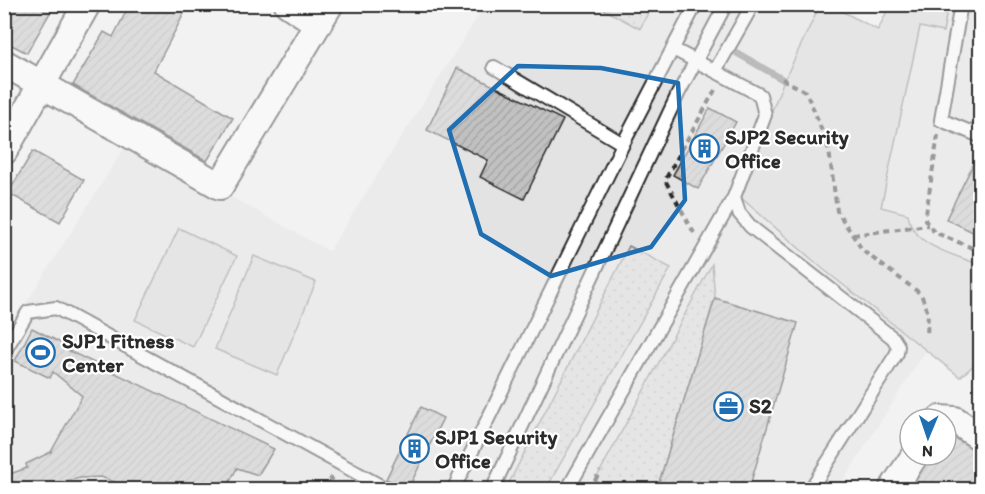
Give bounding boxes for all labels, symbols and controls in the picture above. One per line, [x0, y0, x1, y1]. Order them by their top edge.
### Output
place label: SJP2 Security Office [725, 124, 849, 173]
building icon: SJP2 Security Office [688, 133, 720, 165]
place label: SJP1 Fitness Center [62, 328, 174, 377]
sports icon: SJP1 Fitness Center [25, 337, 57, 369]
office icon: S2 [712, 390, 744, 422]
place label: S2 [749, 393, 772, 418]
north arrow [898, 407, 958, 467]
place label: SJP1 Security Office [435, 424, 558, 473]
building icon: SJP1 Security Office [398, 433, 430, 465]
text: N [922, 442, 933, 461]

